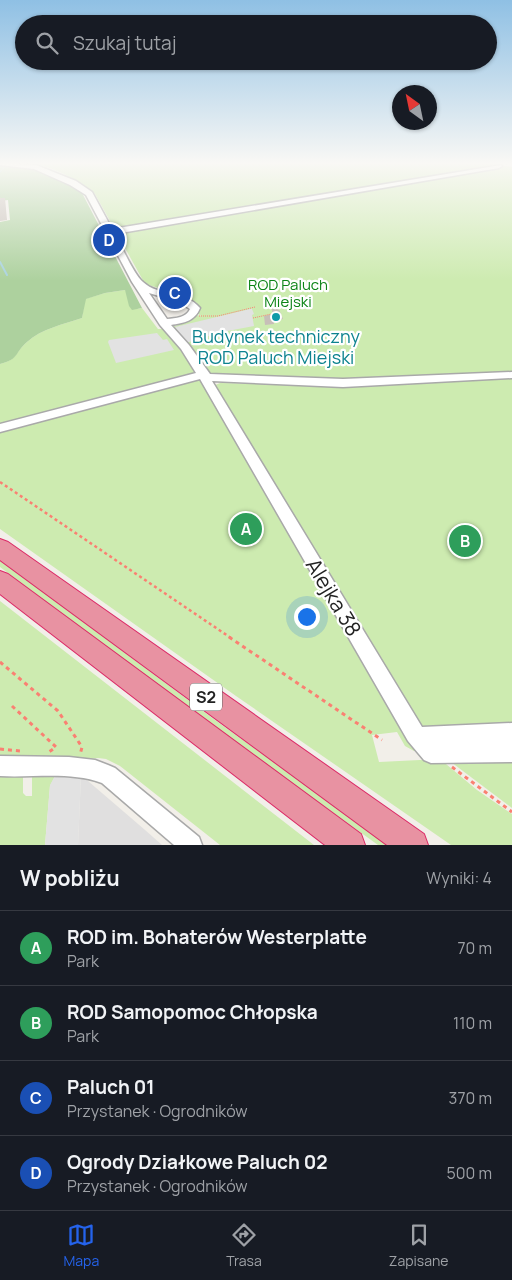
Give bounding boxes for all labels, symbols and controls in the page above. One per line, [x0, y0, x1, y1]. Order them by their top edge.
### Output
search box [15, 15, 497, 70]
icon: search [33, 29, 61, 57]
text: Szukaj tutaj [73, 30, 176, 56]
north arrow [392, 85, 437, 130]
pin: D [93, 221, 125, 259]
pin: C [159, 274, 191, 312]
park label: ROD Paluch Miejski [248, 274, 328, 312]
marker: Budynek techniczny ROD Paluch Miejski [270, 311, 282, 323]
place label: Budynek techniczny ROD Paluch Miejski [192, 324, 360, 369]
pin: A [230, 510, 262, 548]
pin: B [449, 522, 481, 560]
street label: Alejka 38 [300, 553, 368, 641]
your location [294, 604, 320, 630]
road number: S2 [190, 684, 222, 710]
text: W pobliżu [20, 864, 120, 892]
text: Wyniki: 4 [426, 867, 492, 889]
text: ROD im. Bohaterów Westerplatte [67, 924, 367, 950]
text: A [31, 937, 41, 959]
text: 70 m [457, 937, 492, 959]
text: Park [67, 950, 99, 972]
text: ROD Samopomoc Chłopska [67, 999, 318, 1025]
text: B [31, 1012, 41, 1034]
text: 110 m [453, 1012, 492, 1034]
text: Park [67, 1025, 99, 1047]
text: Paluch 01 [67, 1074, 154, 1100]
text: C [30, 1087, 42, 1109]
text: 370 m [449, 1087, 492, 1109]
text: Przystanek · Ogrodników [67, 1100, 248, 1122]
text: Ogrody Działkowe Paluch 02 [67, 1149, 328, 1175]
text: D [30, 1162, 42, 1184]
text: 500 m [446, 1162, 492, 1184]
text: Przystanek · Ogrodników [67, 1175, 248, 1197]
tab: Mapa [64, 1221, 99, 1270]
tab: Trasa [226, 1221, 262, 1270]
tab: Zapisane [389, 1221, 448, 1270]

